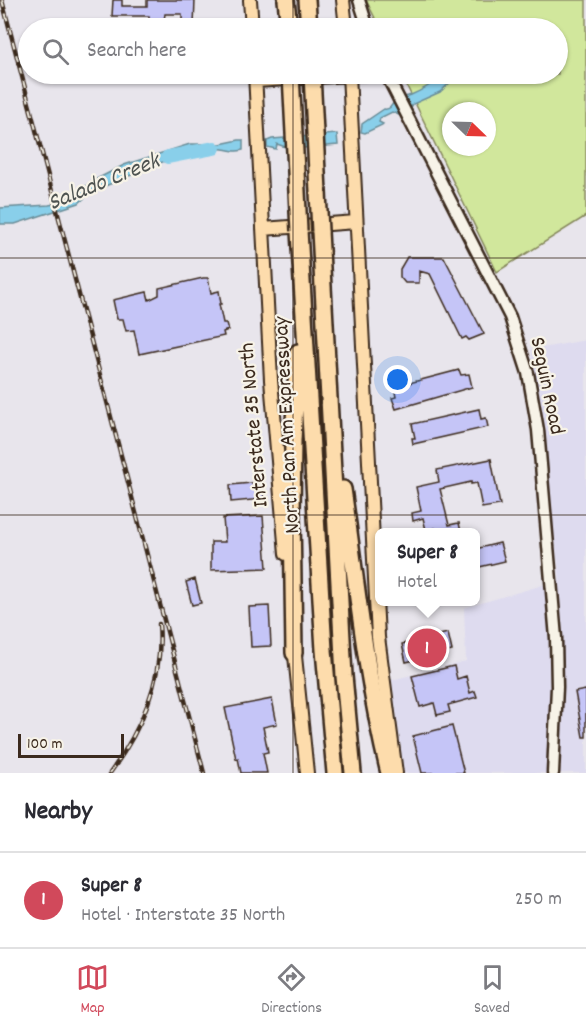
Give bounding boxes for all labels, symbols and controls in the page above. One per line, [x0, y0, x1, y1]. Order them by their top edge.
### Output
search box [18, 18, 568, 84]
icon: search [39, 35, 72, 68]
text: Search here [87, 36, 186, 67]
north arrow [442, 102, 496, 156]
water label: Salado Creek [43, 144, 167, 221]
street label: North Pan Am Expressway [267, 314, 309, 535]
street label: Seguin Road [521, 334, 571, 438]
street label: Interstate 35 North [232, 341, 278, 509]
your location [383, 365, 412, 394]
popup [375, 528, 480, 606]
text: Super 8 [397, 538, 458, 569]
text: Hotel [397, 569, 437, 597]
pin: 1 [408, 626, 446, 670]
scale bar [18, 731, 124, 758]
text: 100 m [27, 733, 63, 756]
text: Nearby [24, 794, 92, 831]
text: Super 8 [81, 871, 142, 902]
text: 1 [41, 886, 46, 914]
text: 250 m [515, 886, 562, 914]
text: Hotel · Interstate 35 North [81, 902, 285, 930]
tab: Map [76, 961, 109, 1020]
tab: Directions [261, 961, 322, 1020]
tab: Saved [474, 961, 510, 1020]

